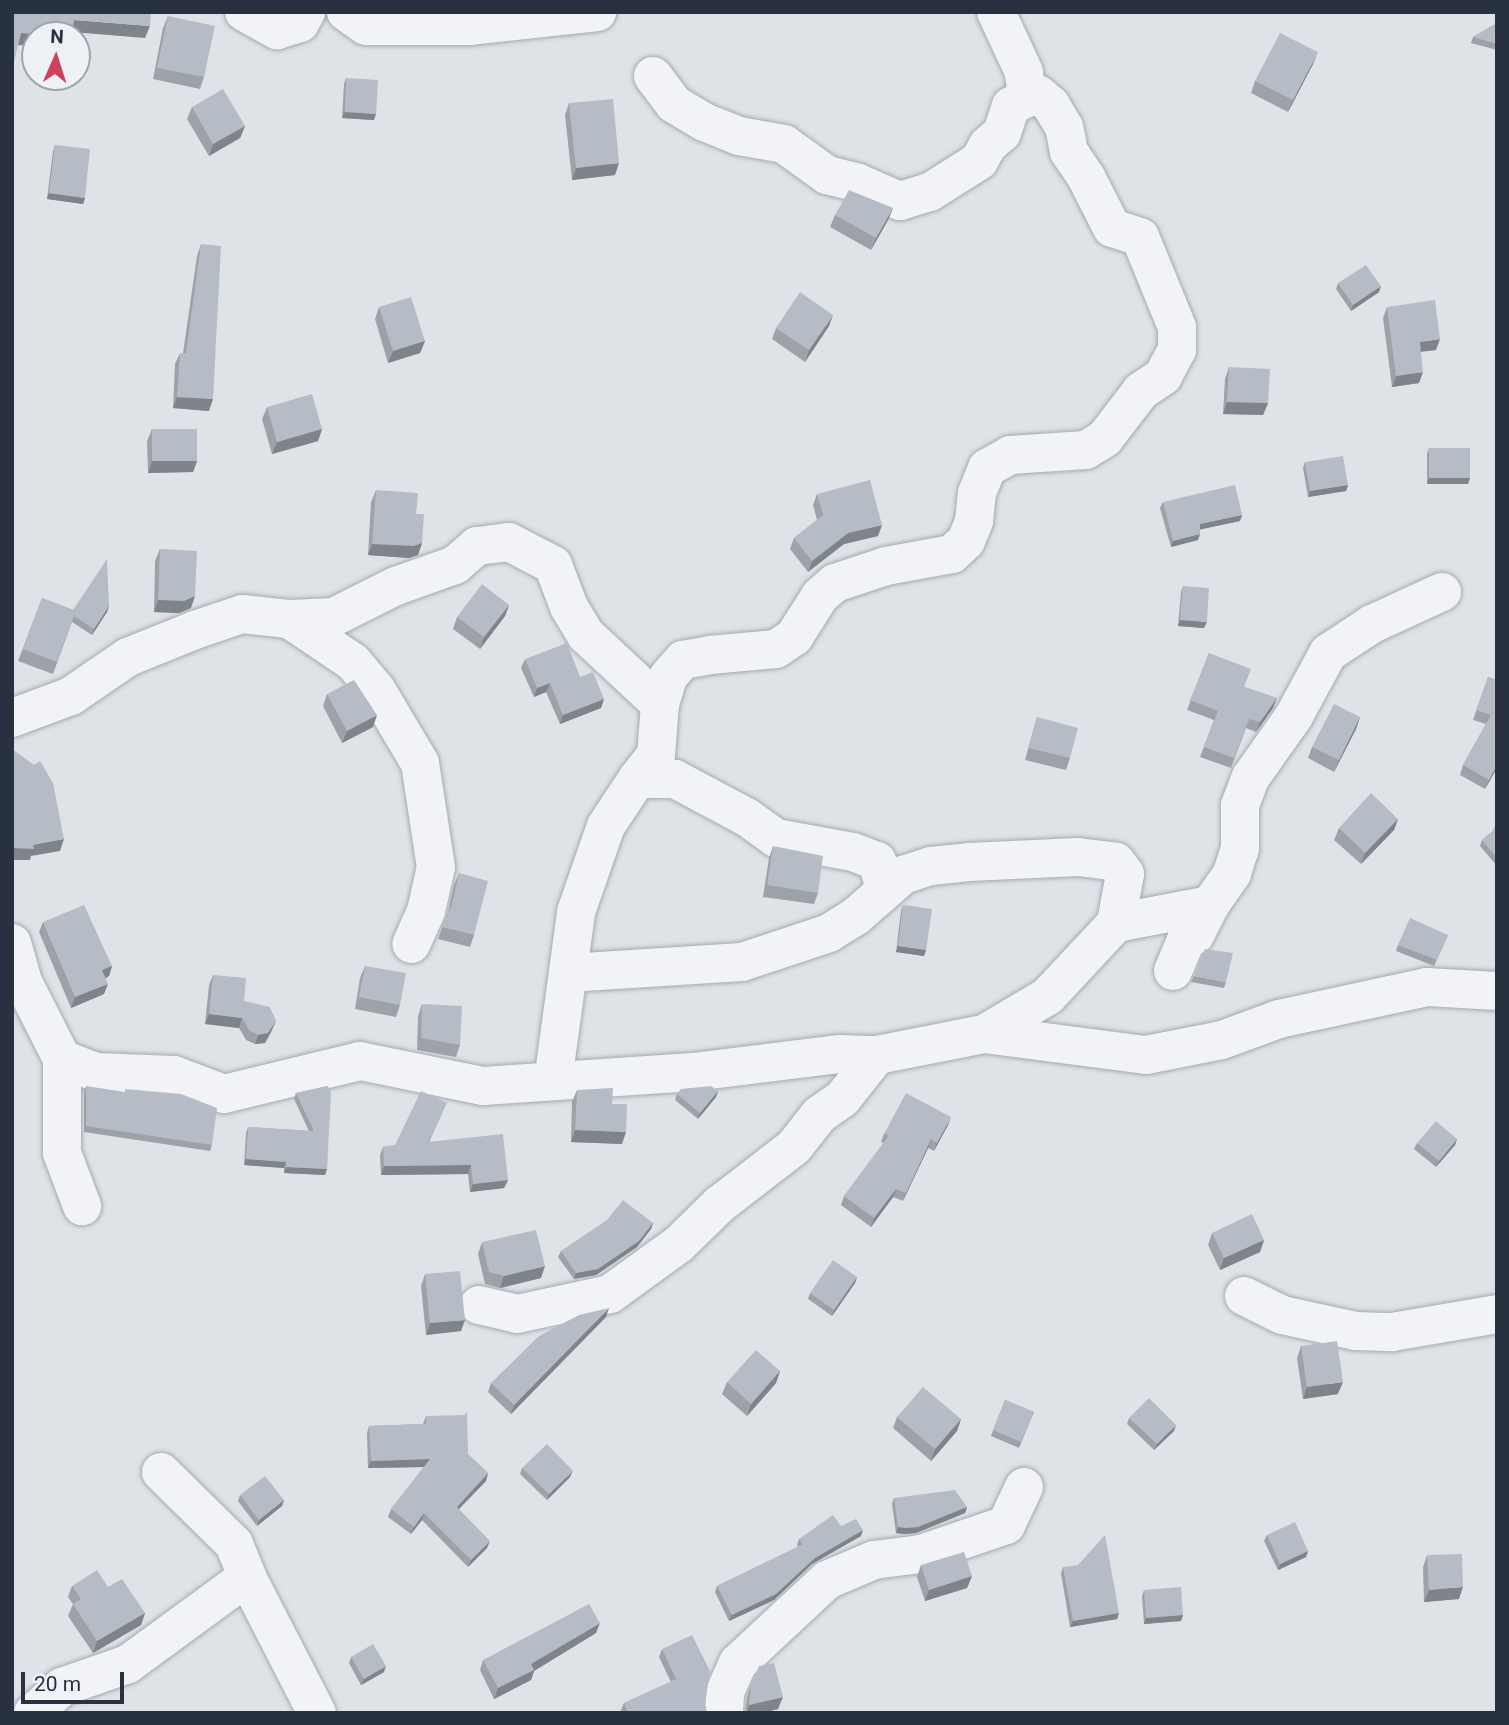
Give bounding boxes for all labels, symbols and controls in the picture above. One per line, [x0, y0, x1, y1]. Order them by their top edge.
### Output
north arrow [21, 21, 91, 91]
text: N [50, 25, 64, 48]
scale bar [24, 1658, 128, 1702]
text: 20 m [34, 1672, 81, 1696]

